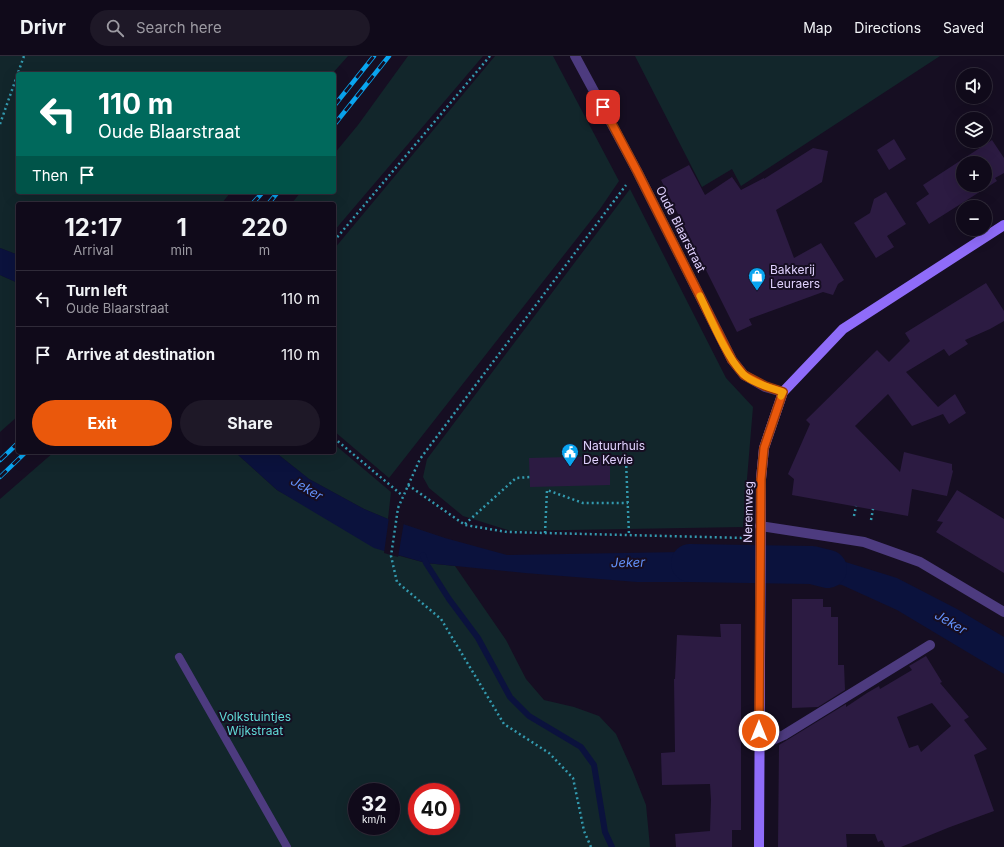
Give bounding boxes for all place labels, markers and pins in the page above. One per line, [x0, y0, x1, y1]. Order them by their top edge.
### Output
pin [586, 90, 620, 124]
place label: Bakkerij Leuraers [770, 262, 820, 291]
shop icon: Bakkerij Leuraers [747, 266, 767, 291]
place label: Natuurhuis De Kevie [583, 438, 645, 467]
public building icon: Natuurhuis De Kevie [560, 442, 580, 467]

